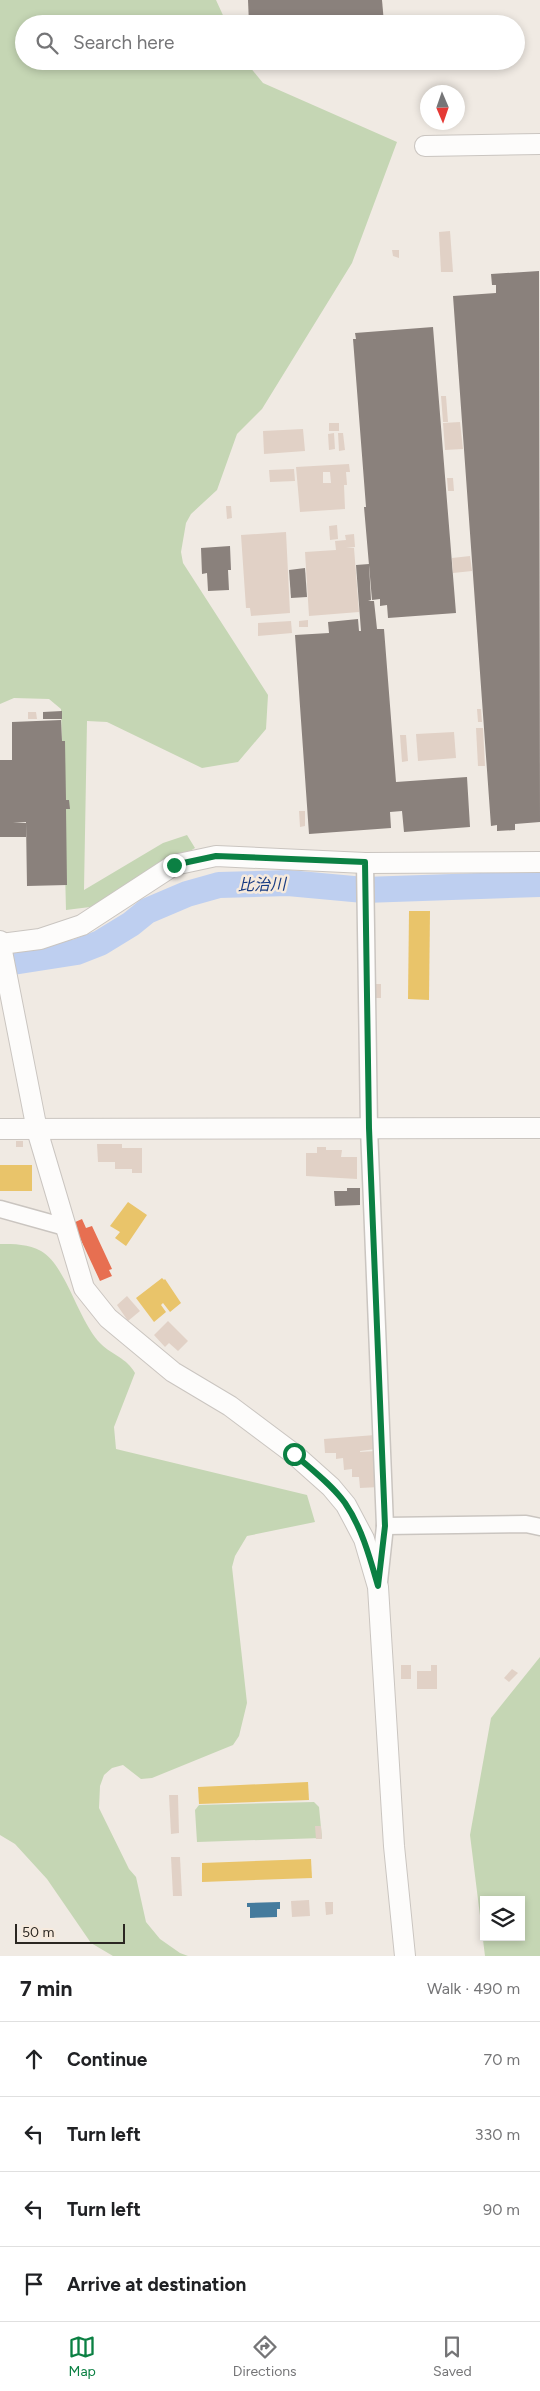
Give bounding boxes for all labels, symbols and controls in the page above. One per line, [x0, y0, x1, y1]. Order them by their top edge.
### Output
search box [15, 15, 525, 70]
icon: search [33, 29, 61, 57]
text: Search here [73, 31, 175, 54]
north arrow [420, 85, 465, 130]
route end [163, 854, 186, 877]
water label: 比治川 [238, 875, 288, 894]
route start [283, 1443, 306, 1466]
map controls [480, 1896, 525, 1941]
button: layers [480, 1896, 525, 1941]
scale bar [15, 1921, 125, 1944]
text: 50 m [22, 1924, 54, 1941]
text: 7 min [20, 1976, 72, 2001]
text: Walk · 490 m [427, 1979, 520, 1998]
icon: ahead [20, 2045, 48, 2073]
text: Continue [67, 2048, 147, 2071]
text: 70 m [484, 2050, 520, 2069]
icon: left [20, 2120, 48, 2148]
text: Turn left [67, 2123, 141, 2146]
text: 330 m [475, 2125, 520, 2144]
icon: left [20, 2195, 48, 2223]
text: Turn left [67, 2198, 141, 2221]
text: 90 m [483, 2200, 520, 2219]
icon: arrive [20, 2270, 48, 2298]
text: Arrive at destination [67, 2273, 246, 2296]
tab: Map [68, 2333, 96, 2380]
tab: Directions [233, 2333, 297, 2380]
tab: Saved [433, 2333, 472, 2380]

